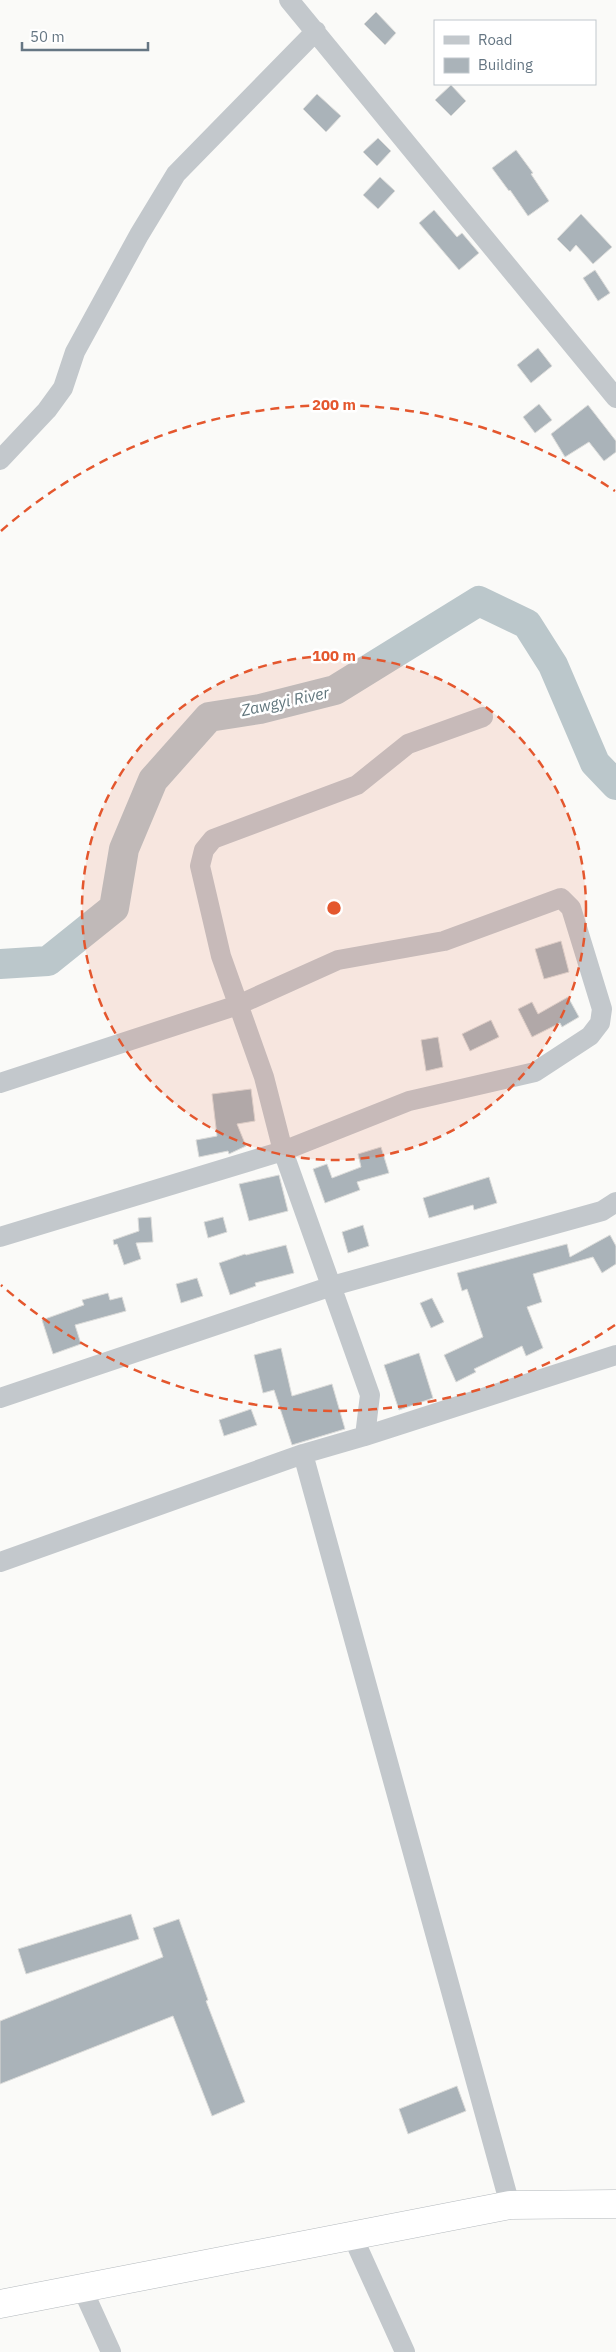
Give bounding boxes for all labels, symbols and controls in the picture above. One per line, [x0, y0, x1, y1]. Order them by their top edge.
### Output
scale bar [22, 20, 149, 52]
legend [434, 20, 596, 85]
text: 50 m [30, 27, 65, 46]
text: Road [478, 30, 513, 49]
text: Building [478, 55, 533, 74]
text: 200 m [312, 395, 356, 414]
text: 100 m [312, 646, 356, 665]
water label: Zawgyi River [238, 682, 332, 720]
centre of rings [325, 899, 343, 917]

